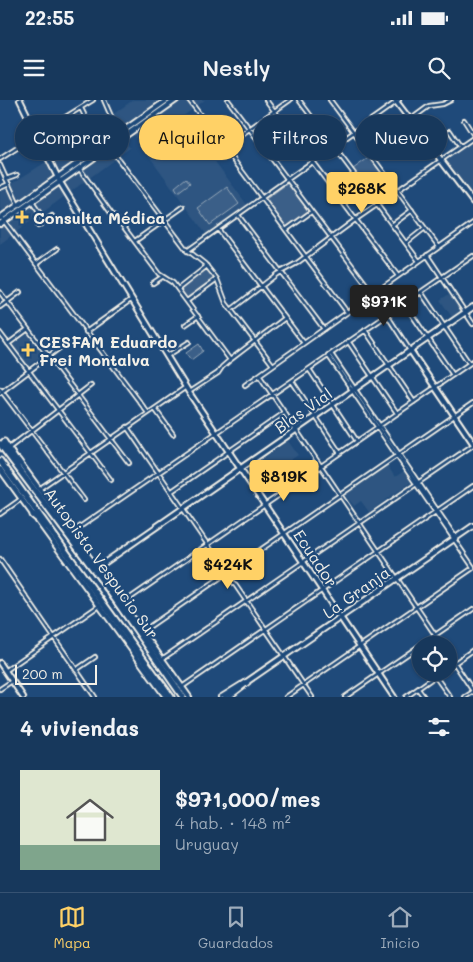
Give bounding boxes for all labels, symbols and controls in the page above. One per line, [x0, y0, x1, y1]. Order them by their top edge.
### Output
text: 22:55 [25, 5, 74, 30]
text: Nestly [202, 53, 271, 82]
icon: menu [20, 54, 48, 82]
icon: search [425, 54, 453, 82]
chip: Comprar [15, 115, 129, 160]
chip: Alquilar [139, 115, 244, 160]
chip: Filtros [254, 115, 346, 160]
chip: Nuevo [356, 115, 447, 160]
pin: $268K [327, 172, 397, 214]
text: $268K [338, 177, 386, 198]
place label: Consulta Médica [33, 207, 166, 228]
marker: Consulta Médica [15, 210, 29, 224]
pin: $971K [349, 284, 419, 327]
text: $971K [361, 290, 407, 311]
place label: CESFAM Eduardo Frei Montalva [39, 331, 177, 370]
marker: CESFAM Eduardo Frei Montalva [21, 343, 35, 357]
street label: Blas Vial [270, 382, 336, 438]
pin: $819K [249, 460, 319, 502]
text: $819K [260, 465, 308, 486]
street label: Autopista Vespucio Sur [40, 483, 164, 643]
street label: Ecuador [289, 525, 343, 591]
pin: $424K [193, 548, 263, 590]
text: $424K [203, 553, 253, 574]
street label: La Granja [318, 561, 394, 623]
map controls [412, 636, 457, 681]
button: locate [412, 636, 457, 681]
scale bar [15, 662, 98, 685]
text: 200 m [22, 664, 63, 683]
icon: filters [425, 713, 453, 741]
text: 4 viviendas [20, 714, 139, 741]
text: $971,000/mes [175, 785, 321, 812]
icon: home [60, 790, 120, 850]
text: 4 hab. · 148 m² [175, 812, 291, 833]
text: Uruguay [175, 833, 239, 854]
tab: Mapa [54, 903, 91, 952]
tab: Guardados [198, 903, 273, 952]
tab: Inicio [380, 903, 419, 952]

